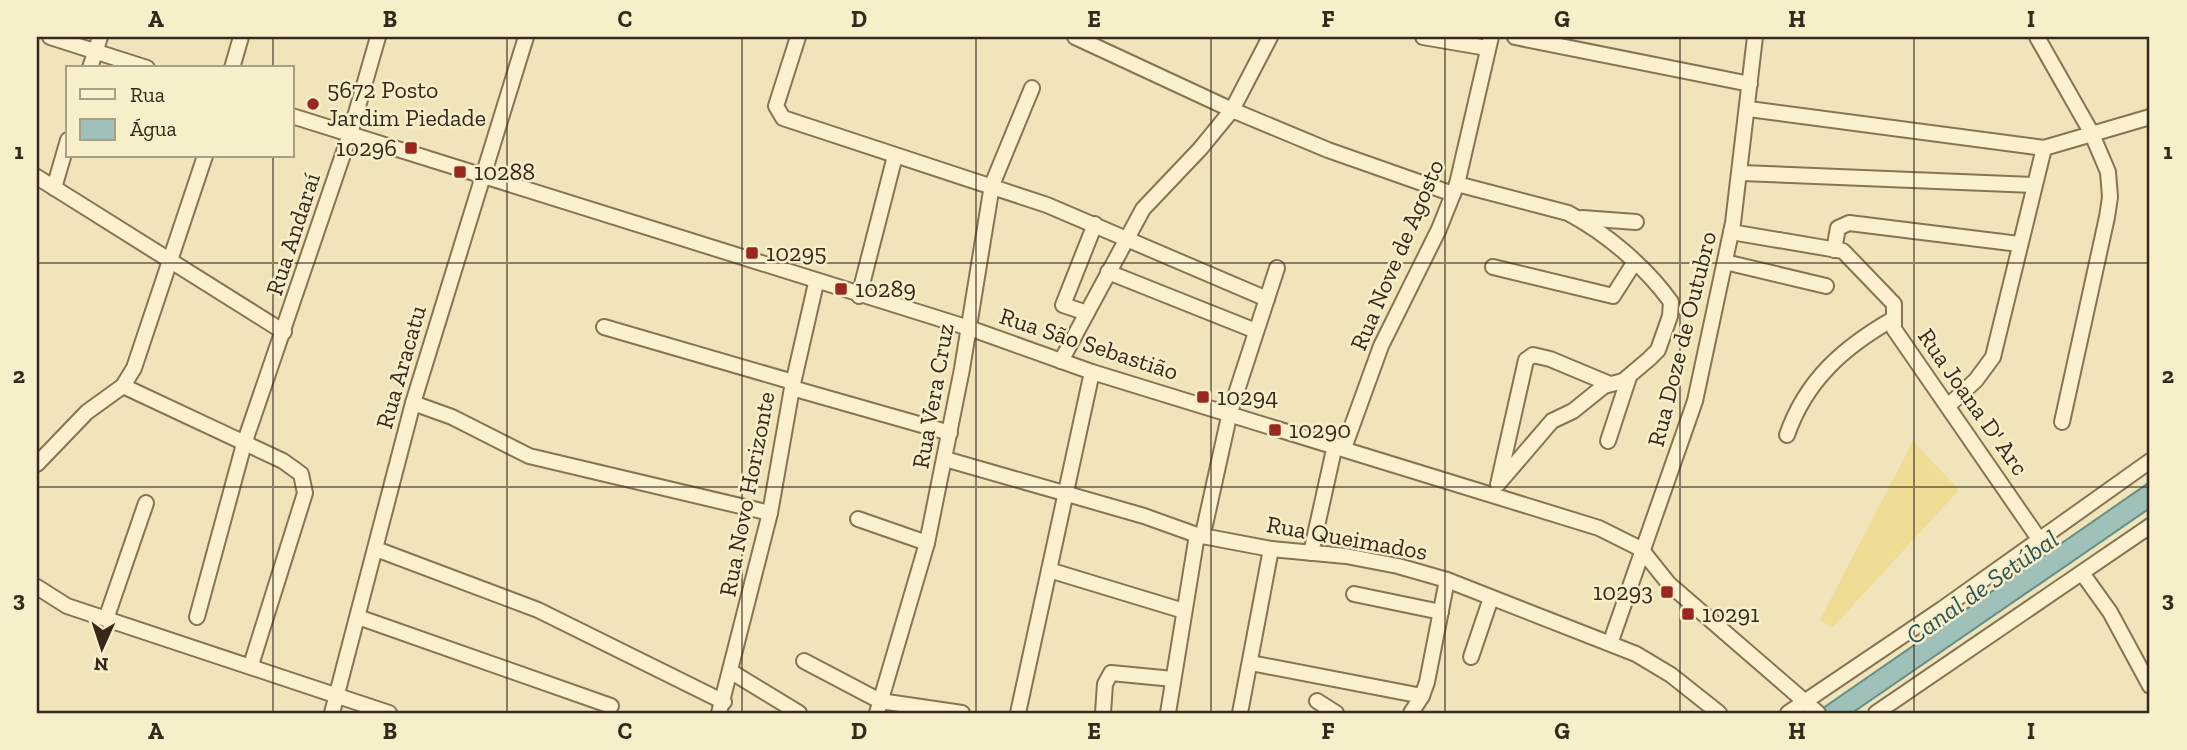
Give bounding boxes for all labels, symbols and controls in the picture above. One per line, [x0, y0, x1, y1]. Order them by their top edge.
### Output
text: A [148, 5, 164, 33]
text: B [383, 5, 397, 33]
text: C [618, 5, 632, 33]
text: D [851, 5, 867, 33]
text: E [1087, 5, 1101, 33]
text: F [1321, 5, 1335, 33]
text: G [1554, 5, 1570, 33]
text: H [1788, 5, 1806, 33]
text: I [2027, 5, 2035, 33]
legend [66, 66, 294, 158]
place label: 5672 Posto Jardim Piedade [327, 75, 486, 132]
text: Rua [130, 82, 165, 107]
marker: 5672 Posto Jardim Piedade [305, 96, 321, 112]
text: Água [130, 116, 177, 141]
place label: 10296 [336, 133, 397, 162]
text: 1 [14, 137, 24, 165]
text: 1 [2163, 137, 2173, 165]
marker: 10296 [403, 140, 419, 156]
street label: Rua Nove de Agosto [1343, 155, 1450, 355]
place label: 10288 [474, 157, 535, 186]
marker: 10288 [452, 164, 468, 180]
street label: Rua Andaraí [259, 169, 326, 299]
street label: Rua Doze de Outubro [1641, 228, 1722, 450]
place label: 10295 [766, 238, 826, 267]
marker: 10295 [744, 245, 760, 261]
place label: 10289 [855, 274, 916, 303]
marker: 10289 [833, 281, 849, 297]
street label: Rua Aracatu [369, 301, 432, 432]
street label: Rua São Sebastião [996, 301, 1182, 386]
street label: Rua Vera Cruz [905, 321, 960, 471]
street label: Rua Joana D' Arc [1912, 323, 2035, 481]
text: 2 [13, 361, 25, 389]
text: 2 [2162, 361, 2174, 389]
place label: 10294 [1217, 382, 1278, 411]
street label: Rua Novo Horizonte [712, 389, 781, 599]
marker: 10294 [1195, 389, 1211, 405]
place label: 10290 [1289, 415, 1351, 444]
marker: 10290 [1267, 422, 1283, 438]
street label: Rua Queimados [1264, 509, 1430, 566]
water label: Canal de Setúbal [1900, 523, 2064, 651]
place label: 10293 [1593, 577, 1653, 606]
marker: 10293 [1659, 584, 1675, 600]
text: 3 [13, 585, 25, 613]
text: 3 [2162, 585, 2174, 613]
place label: 10291 [1702, 599, 1759, 628]
marker: 10291 [1680, 606, 1696, 622]
north arrow [66, 614, 136, 684]
text: N [93, 653, 109, 676]
text: A [148, 717, 164, 745]
text: B [383, 717, 397, 745]
text: C [618, 717, 632, 745]
text: D [851, 717, 867, 745]
text: E [1087, 717, 1101, 745]
text: F [1321, 717, 1335, 745]
text: G [1554, 717, 1570, 745]
text: H [1788, 717, 1806, 745]
text: I [2027, 717, 2035, 745]

